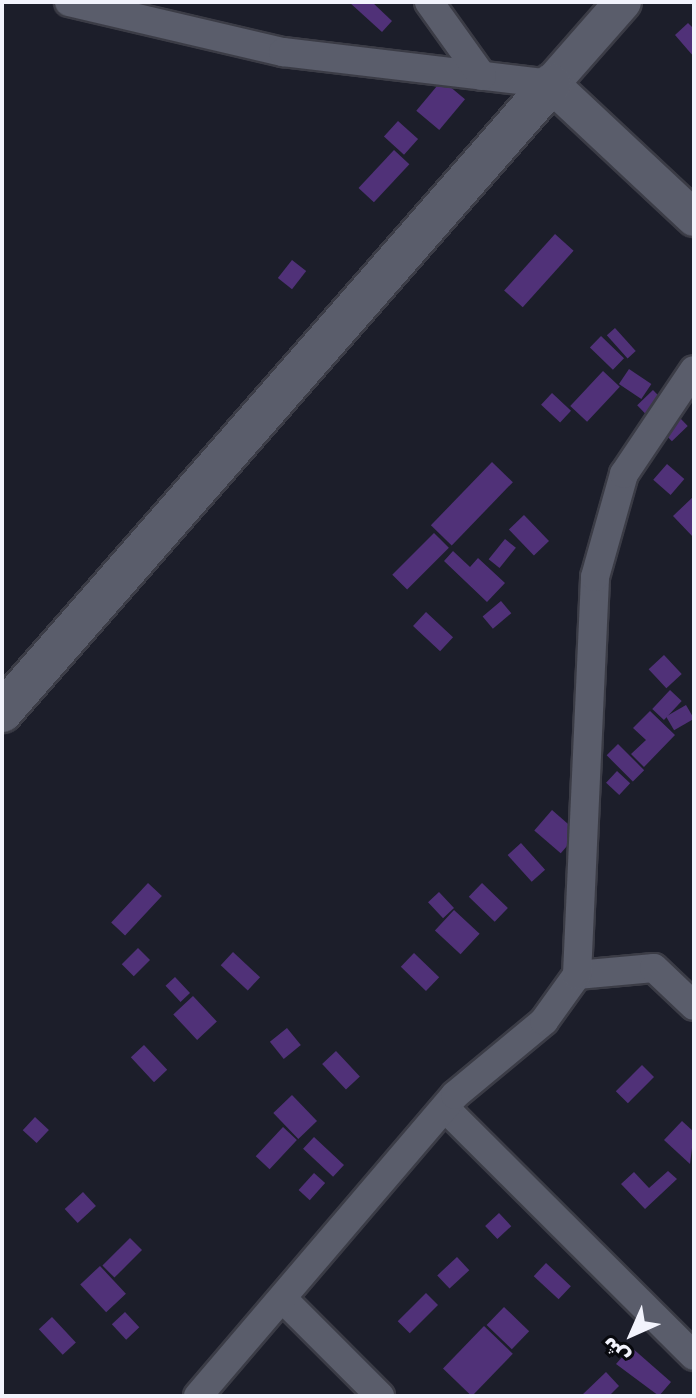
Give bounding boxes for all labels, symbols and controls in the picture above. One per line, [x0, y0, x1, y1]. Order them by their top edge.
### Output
north arrow [592, 1294, 672, 1374]
text: ش [595, 1332, 634, 1371]

